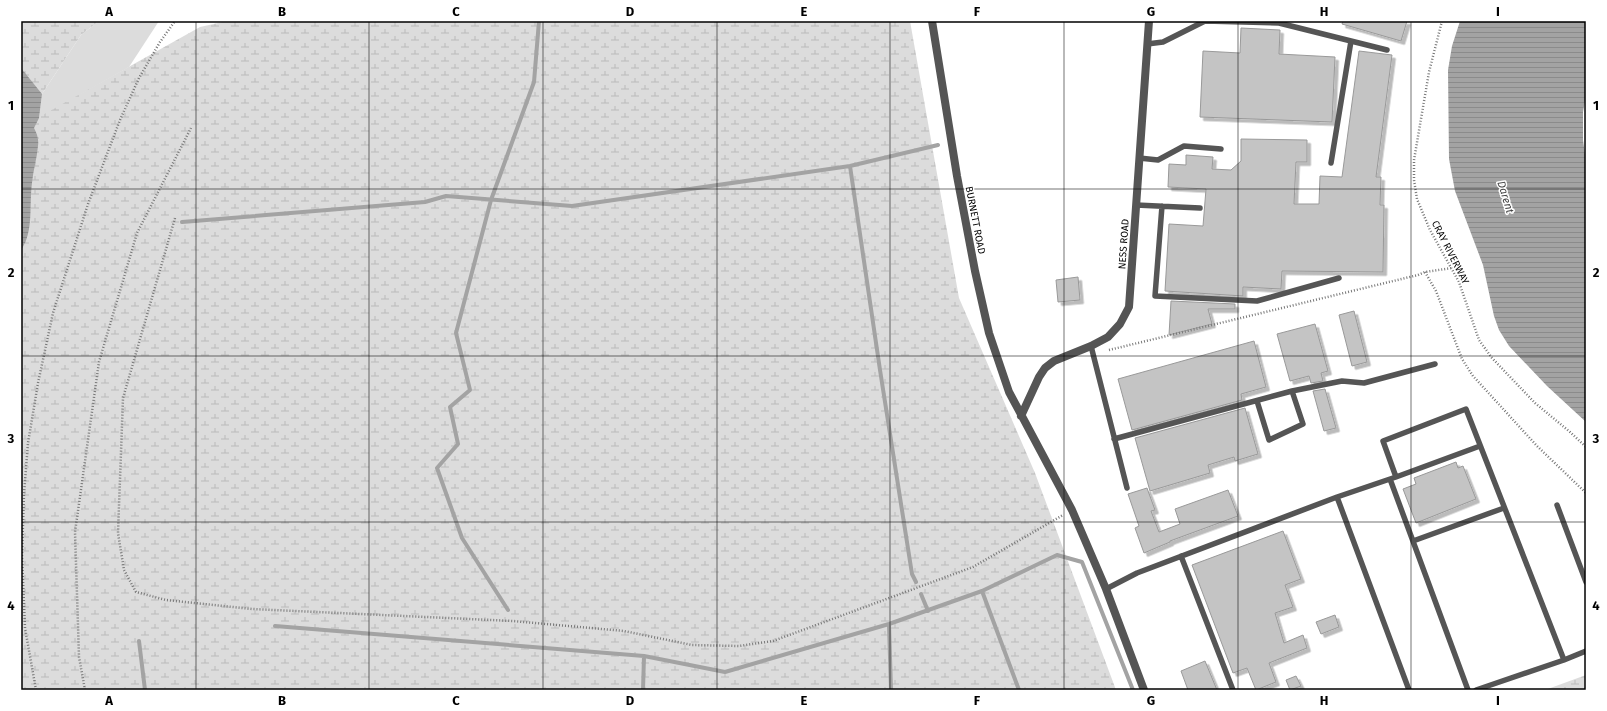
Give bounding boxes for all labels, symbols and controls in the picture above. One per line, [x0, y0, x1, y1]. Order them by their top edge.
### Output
text: A [104, 4, 113, 19]
text: B [278, 4, 286, 19]
text: C [452, 4, 460, 19]
text: D [626, 4, 635, 19]
text: E [801, 4, 808, 19]
text: F [974, 4, 981, 19]
text: G [1147, 4, 1155, 19]
text: H [1320, 4, 1328, 19]
text: I [1496, 4, 1500, 19]
text: 1 [8, 98, 14, 113]
text: 1 [1593, 98, 1599, 113]
water label: Darent [1494, 179, 1517, 215]
street label: BURNETT ROAD [963, 185, 987, 255]
street label: NESS ROAD [1116, 218, 1132, 270]
street label: CRAY RIVERWAY [1429, 219, 1472, 287]
text: 2 [8, 265, 15, 280]
text: 2 [1593, 265, 1600, 280]
text: 3 [7, 431, 15, 446]
text: 3 [1592, 431, 1600, 446]
text: 4 [7, 598, 15, 613]
text: 4 [1592, 598, 1600, 613]
text: A [104, 693, 113, 708]
text: B [278, 693, 286, 708]
text: C [452, 693, 460, 708]
text: D [626, 693, 635, 708]
text: E [801, 693, 808, 708]
text: F [974, 693, 981, 708]
text: G [1147, 693, 1155, 708]
text: H [1320, 693, 1328, 708]
text: I [1496, 693, 1500, 708]

